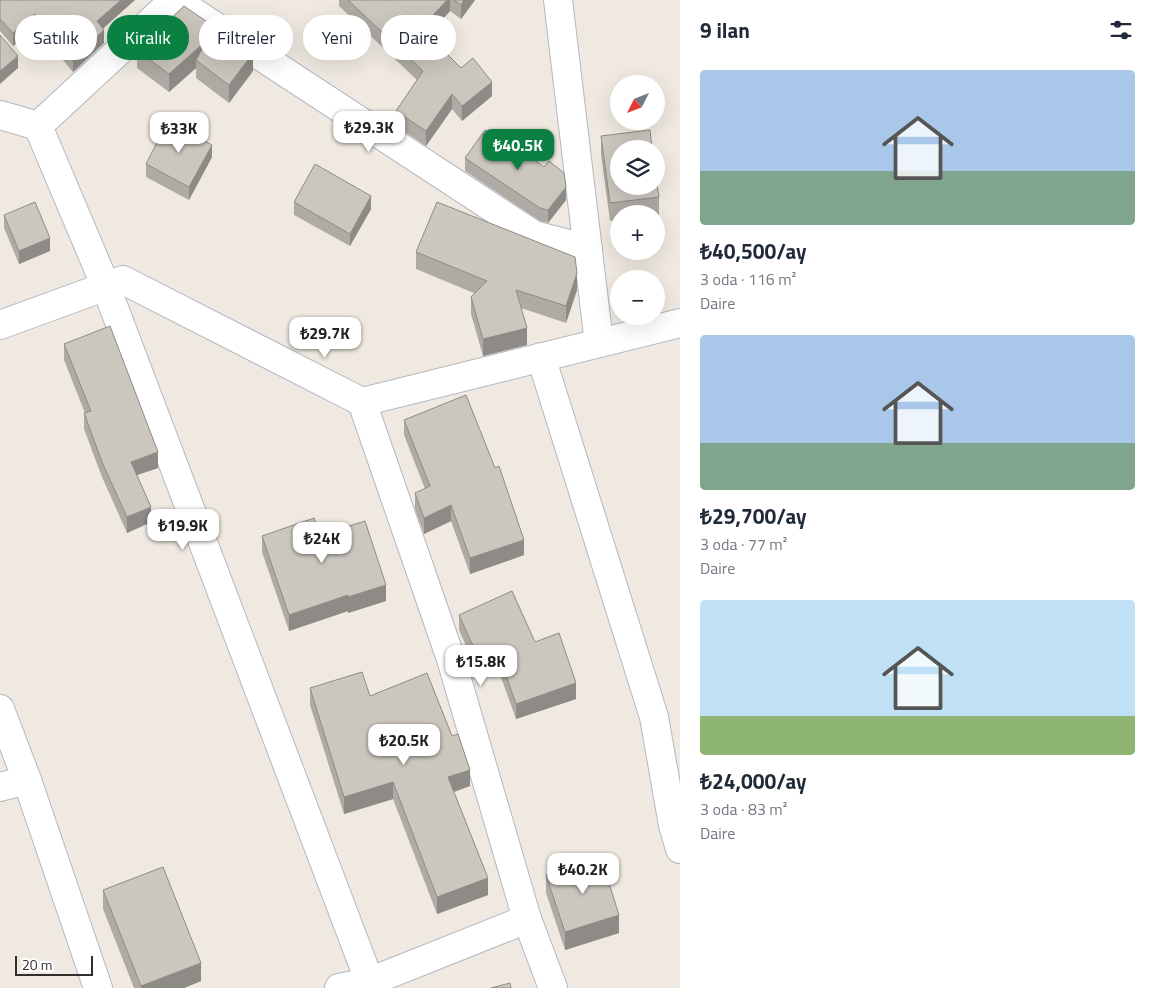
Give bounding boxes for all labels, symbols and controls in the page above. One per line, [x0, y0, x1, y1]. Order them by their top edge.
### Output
text: 9 ilan [700, 14, 750, 46]
chip: Satılık [15, 15, 97, 60]
chip: Kiralık [107, 15, 189, 60]
chip: Filtreler [199, 15, 293, 60]
chip: Yeni [303, 15, 371, 60]
chip: Daire [381, 15, 456, 60]
icon: filters [1107, 16, 1135, 44]
north arrow [610, 75, 665, 130]
map controls [610, 75, 665, 325]
icon: home [873, 103, 963, 193]
pin: ₺29.3K [328, 110, 410, 153]
pin: ₺33K [149, 112, 209, 154]
text: ₺29.3K [344, 115, 394, 139]
text: ₺33K [161, 116, 197, 140]
pin: ₺40.5K [477, 128, 559, 171]
text: ₺40.5K [493, 133, 543, 157]
button: layers [610, 140, 665, 195]
button: + [610, 205, 665, 260]
text: ₺40,500/ay [700, 235, 807, 267]
text: 3 oda · 116 m² [700, 267, 796, 291]
button: − [610, 270, 665, 325]
text: Daire [700, 291, 735, 315]
pin: ₺29.7K [284, 316, 366, 359]
text: ₺29.7K [300, 321, 350, 345]
icon: home [873, 368, 963, 458]
text: ₺29,700/ay [700, 500, 807, 532]
pin: ₺19.9K [142, 508, 224, 551]
text: ₺19.9K [158, 513, 208, 537]
pin: ₺24K [292, 522, 352, 564]
text: ₺24K [304, 526, 340, 550]
text: 3 oda · 77 m² [700, 532, 787, 556]
text: Daire [700, 556, 735, 580]
icon: home [873, 633, 963, 723]
pin: ₺15.8K [440, 644, 522, 687]
text: ₺15.8K [456, 649, 506, 673]
pin: ₺20.5K [363, 724, 445, 766]
text: ₺20.5K [379, 728, 429, 752]
text: ₺24,000/ay [700, 765, 807, 797]
text: 3 oda · 83 m² [700, 797, 787, 821]
text: Daire [700, 821, 735, 845]
pin: ₺40.2K [542, 852, 624, 895]
text: ₺40.2K [558, 857, 608, 881]
scale bar [15, 953, 92, 976]
text: 20 m [22, 954, 52, 975]

